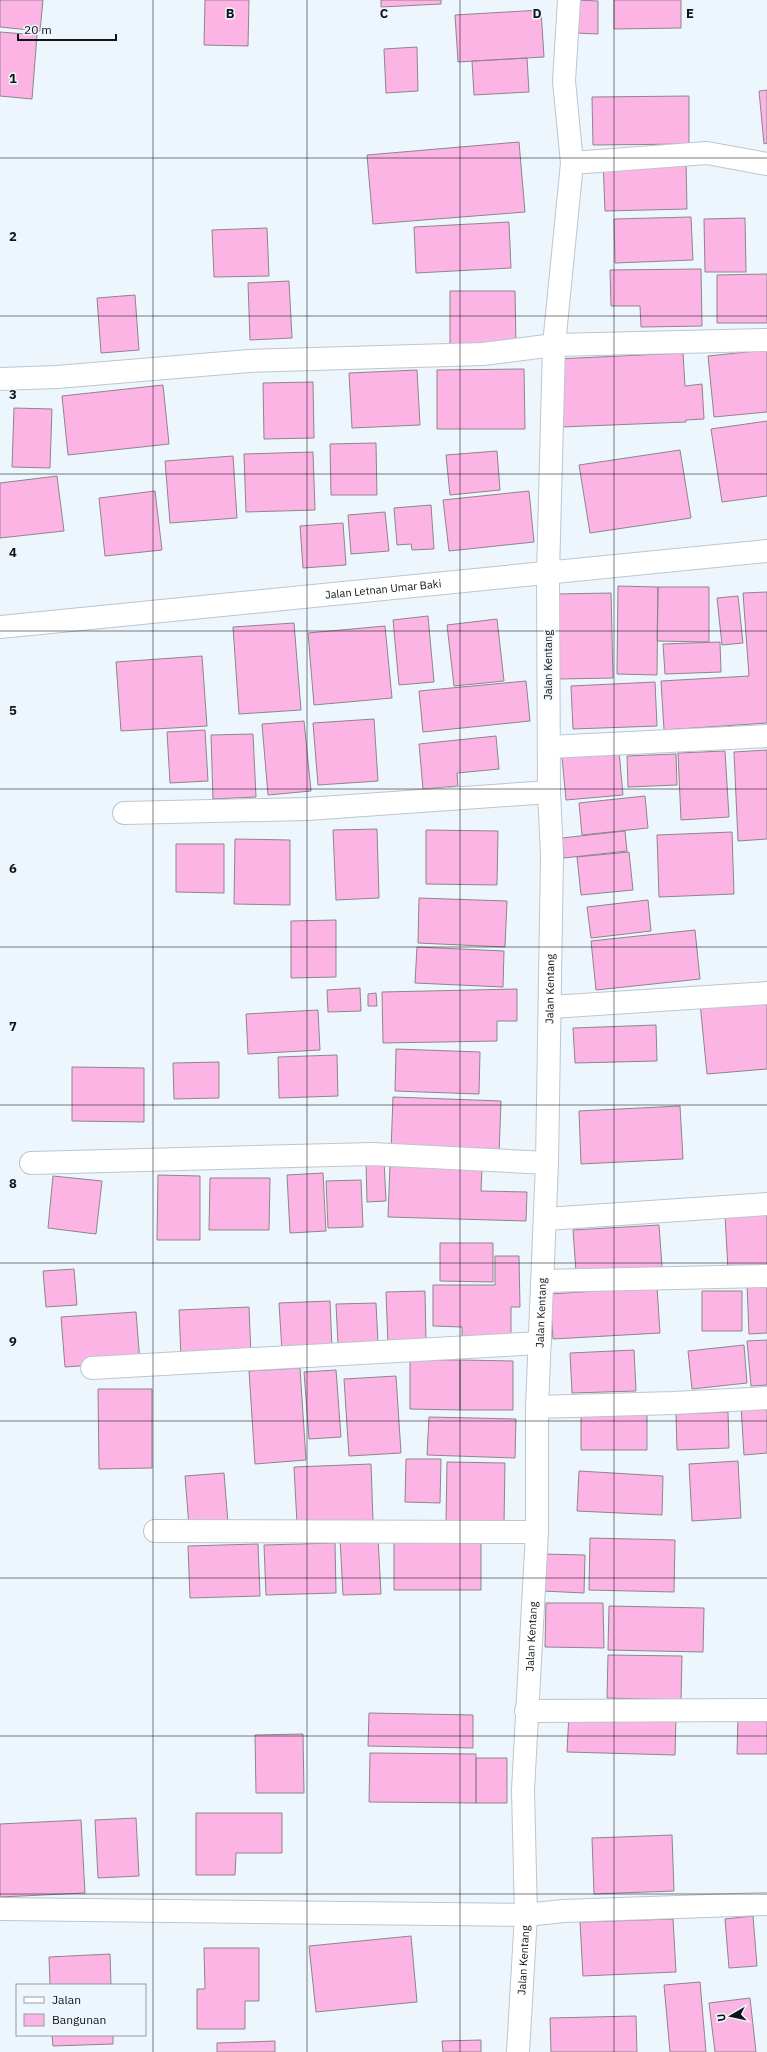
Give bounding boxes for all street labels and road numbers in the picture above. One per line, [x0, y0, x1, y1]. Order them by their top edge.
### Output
street label: Jalan Letnan Umar Baki [324, 576, 442, 602]
street label: Jalan Kentang [541, 630, 555, 700]
street label: Jalan Kentang [542, 954, 557, 1024]
street label: Jalan Kentang [532, 1277, 549, 1348]
street label: Jalan Kentang [522, 1601, 540, 1672]
street label: Jalan Kentang [514, 1925, 532, 1996]

